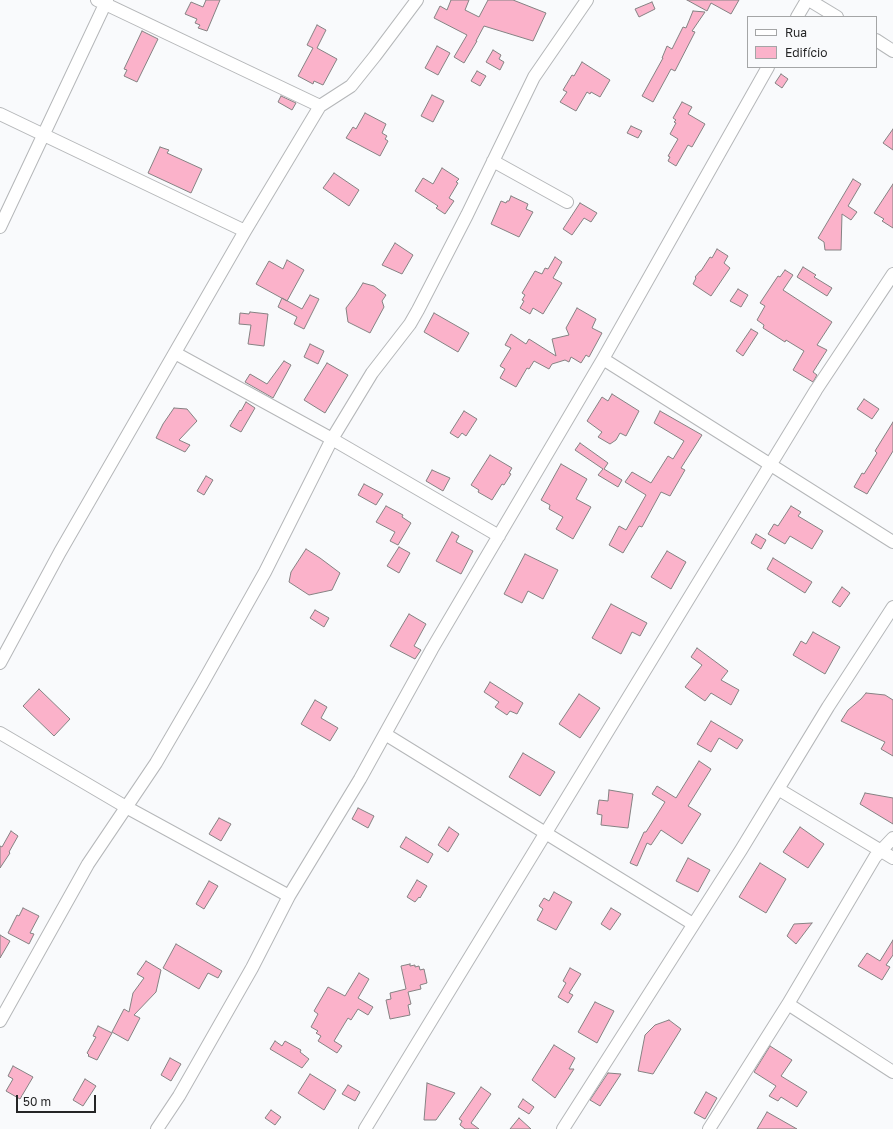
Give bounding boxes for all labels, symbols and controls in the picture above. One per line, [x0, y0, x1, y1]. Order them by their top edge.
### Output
legend [747, 16, 877, 68]
text: Rua [785, 25, 807, 40]
text: Edifício [785, 45, 827, 60]
scale bar [18, 1087, 98, 1113]
text: 50 m [23, 1094, 51, 1109]

